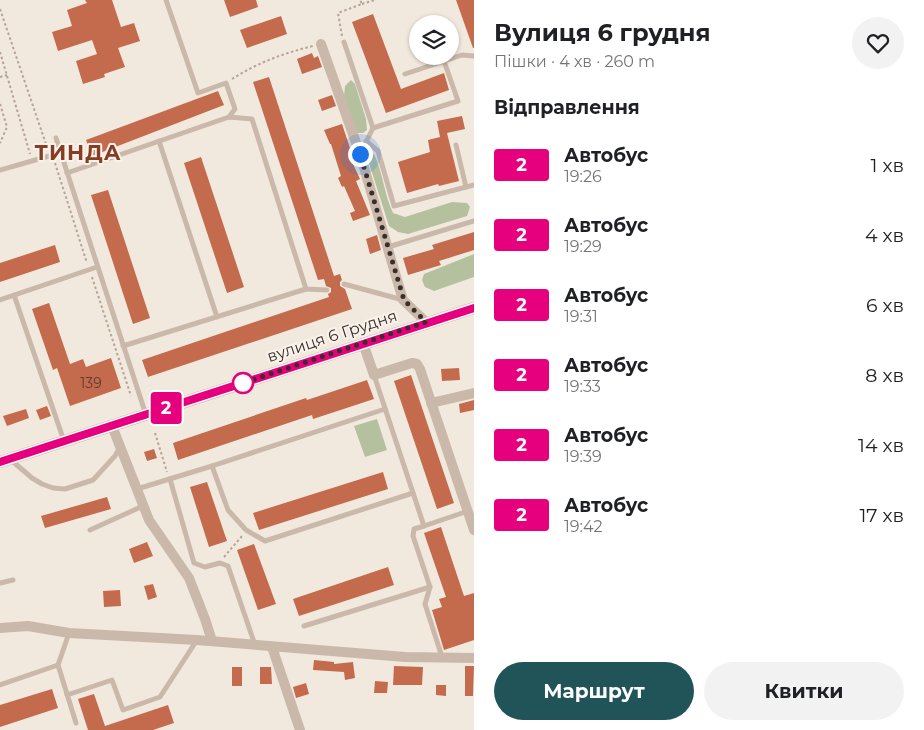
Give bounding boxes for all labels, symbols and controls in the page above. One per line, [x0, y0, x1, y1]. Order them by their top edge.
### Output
map controls [409, 15, 459, 65]
button: layers [409, 15, 459, 65]
button: heart [852, 17, 904, 69]
text: Вулиця 6 грудня [494, 18, 711, 47]
text: Пішки · 4 хв · 260 m [494, 52, 655, 71]
text: Відправлення [494, 96, 640, 119]
district label: ТИНДА [35, 140, 122, 165]
your location [348, 142, 373, 167]
text: Автобус [564, 144, 648, 167]
text: 2 [516, 154, 527, 176]
text: 1 хв [871, 154, 904, 177]
text: 19:26 [564, 167, 602, 186]
text: Автобус [564, 214, 648, 237]
text: 2 [516, 224, 527, 246]
text: 4 хв [865, 224, 904, 247]
text: 19:29 [564, 237, 602, 256]
text: Автобус [564, 284, 648, 307]
text: 2 [516, 294, 527, 316]
text: 6 хв [866, 294, 904, 317]
street label: вулиця 6 Грудня [265, 306, 399, 366]
text: 19:31 [564, 307, 598, 326]
text: Автобус [564, 354, 648, 377]
text: 2 [516, 364, 527, 386]
text: 8 хв [865, 364, 904, 387]
unlabelled marker [232, 372, 254, 394]
house number: 139 [80, 374, 102, 392]
text: 19:33 [564, 377, 601, 396]
line badge: 2 [150, 392, 182, 424]
text: 2 [161, 397, 171, 419]
text: Автобус [564, 424, 648, 447]
text: 2 [516, 434, 527, 456]
text: 14 хв [858, 434, 904, 457]
text: 19:39 [564, 447, 602, 466]
text: Автобус [564, 494, 648, 517]
text: 2 [516, 504, 527, 526]
text: 17 хв [859, 504, 904, 527]
text: 19:42 [564, 517, 603, 536]
button: Маршрут [494, 662, 694, 720]
button: Квитки [704, 662, 904, 720]

